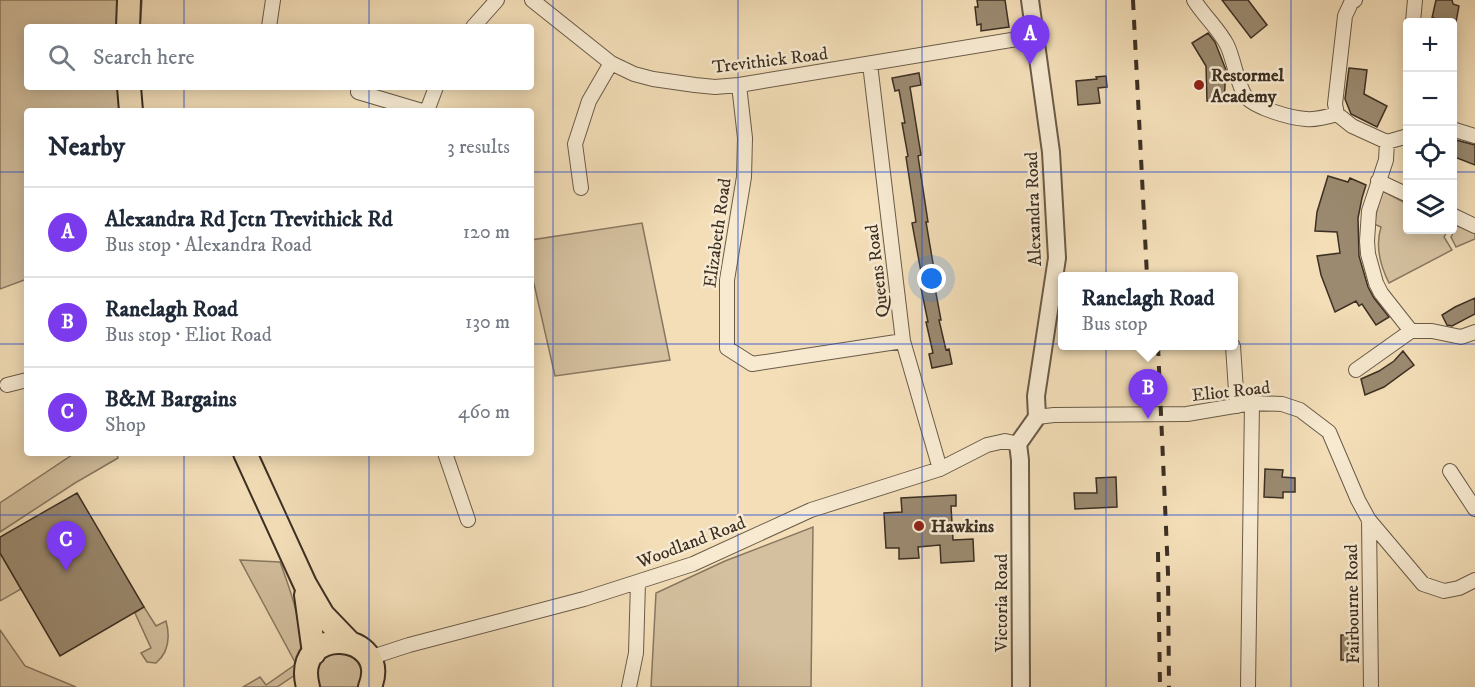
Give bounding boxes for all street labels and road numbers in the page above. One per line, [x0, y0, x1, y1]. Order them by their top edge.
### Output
street label: Trevithick Road [711, 43, 829, 79]
street label: Alexandra Road [1021, 151, 1047, 267]
street label: Elizabeth Road [699, 177, 737, 289]
street label: Queens Road [861, 223, 895, 319]
street label: Eliot Road [1191, 377, 1271, 407]
street label: Woodland Road [633, 512, 749, 574]
street label: Fairbourne Road [1341, 544, 1365, 664]
street label: Victoria Road [991, 554, 1013, 653]

